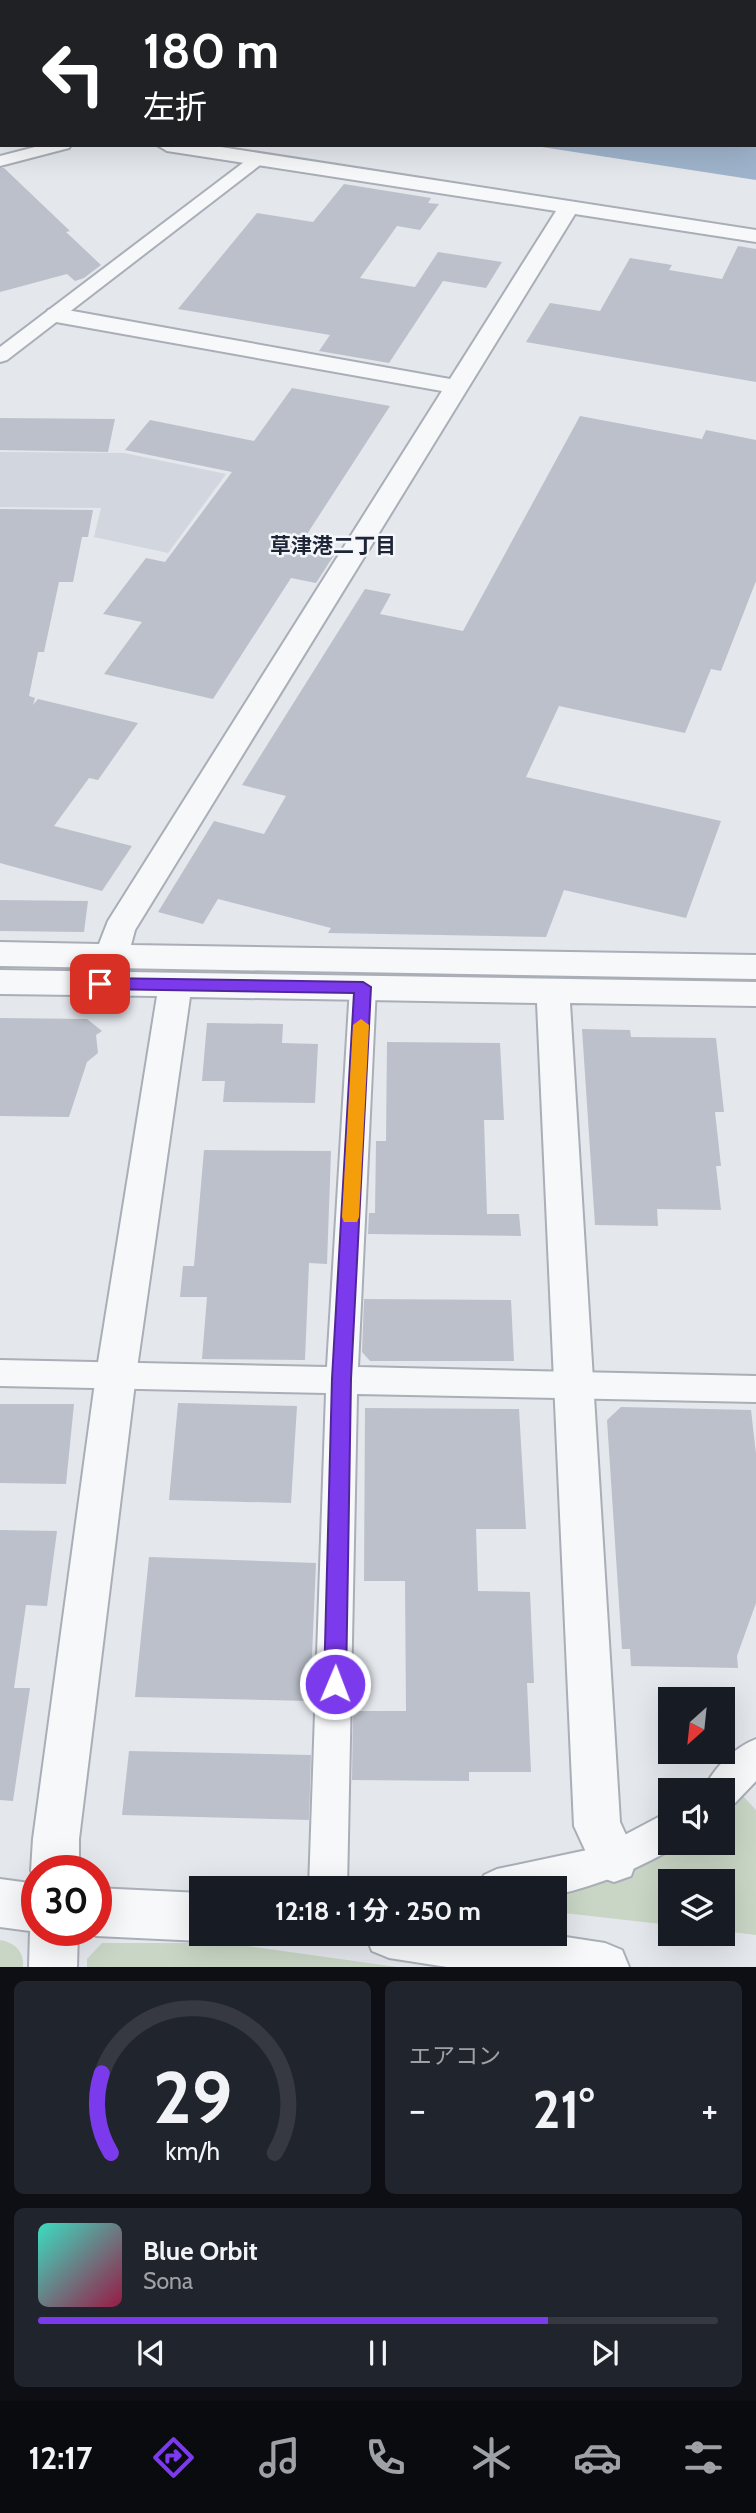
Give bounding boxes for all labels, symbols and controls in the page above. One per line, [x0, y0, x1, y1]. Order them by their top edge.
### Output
text: 180 m [143, 21, 279, 80]
icon: left [28, 28, 119, 119]
text: 左折 [143, 87, 207, 126]
district label: 草津港二丁目 [270, 533, 396, 558]
pin [70, 954, 130, 1014]
icon: arrive [81, 965, 119, 1003]
position arrow [298, 1647, 372, 1721]
north arrow [658, 1687, 735, 1764]
map controls [658, 1687, 735, 1946]
button: sound [658, 1778, 735, 1855]
speed limit sign: 30 [21, 1855, 112, 1946]
button: layers [658, 1869, 735, 1946]
text: 12:18 · 1 分 · 250 m [275, 1895, 481, 1927]
text: エアコン [409, 2042, 501, 2070]
text: 29 [153, 2054, 232, 2142]
text: 21° [533, 2078, 594, 2141]
text: − [409, 2086, 426, 2133]
text: + [701, 2086, 718, 2133]
text: km/h [165, 2136, 220, 2166]
text: Blue Orbit [143, 2235, 258, 2267]
text: Sona [143, 2267, 193, 2295]
icon: previous [132, 2334, 170, 2372]
icon: pause [359, 2334, 397, 2372]
icon: next [586, 2334, 624, 2372]
icon: directions [149, 2433, 198, 2482]
icon: music [255, 2433, 304, 2482]
icon: phone [361, 2433, 410, 2482]
icon: climate [467, 2433, 516, 2482]
icon: car [573, 2433, 622, 2482]
icon: filters [679, 2433, 728, 2482]
text: 12:17 [28, 2438, 92, 2477]

